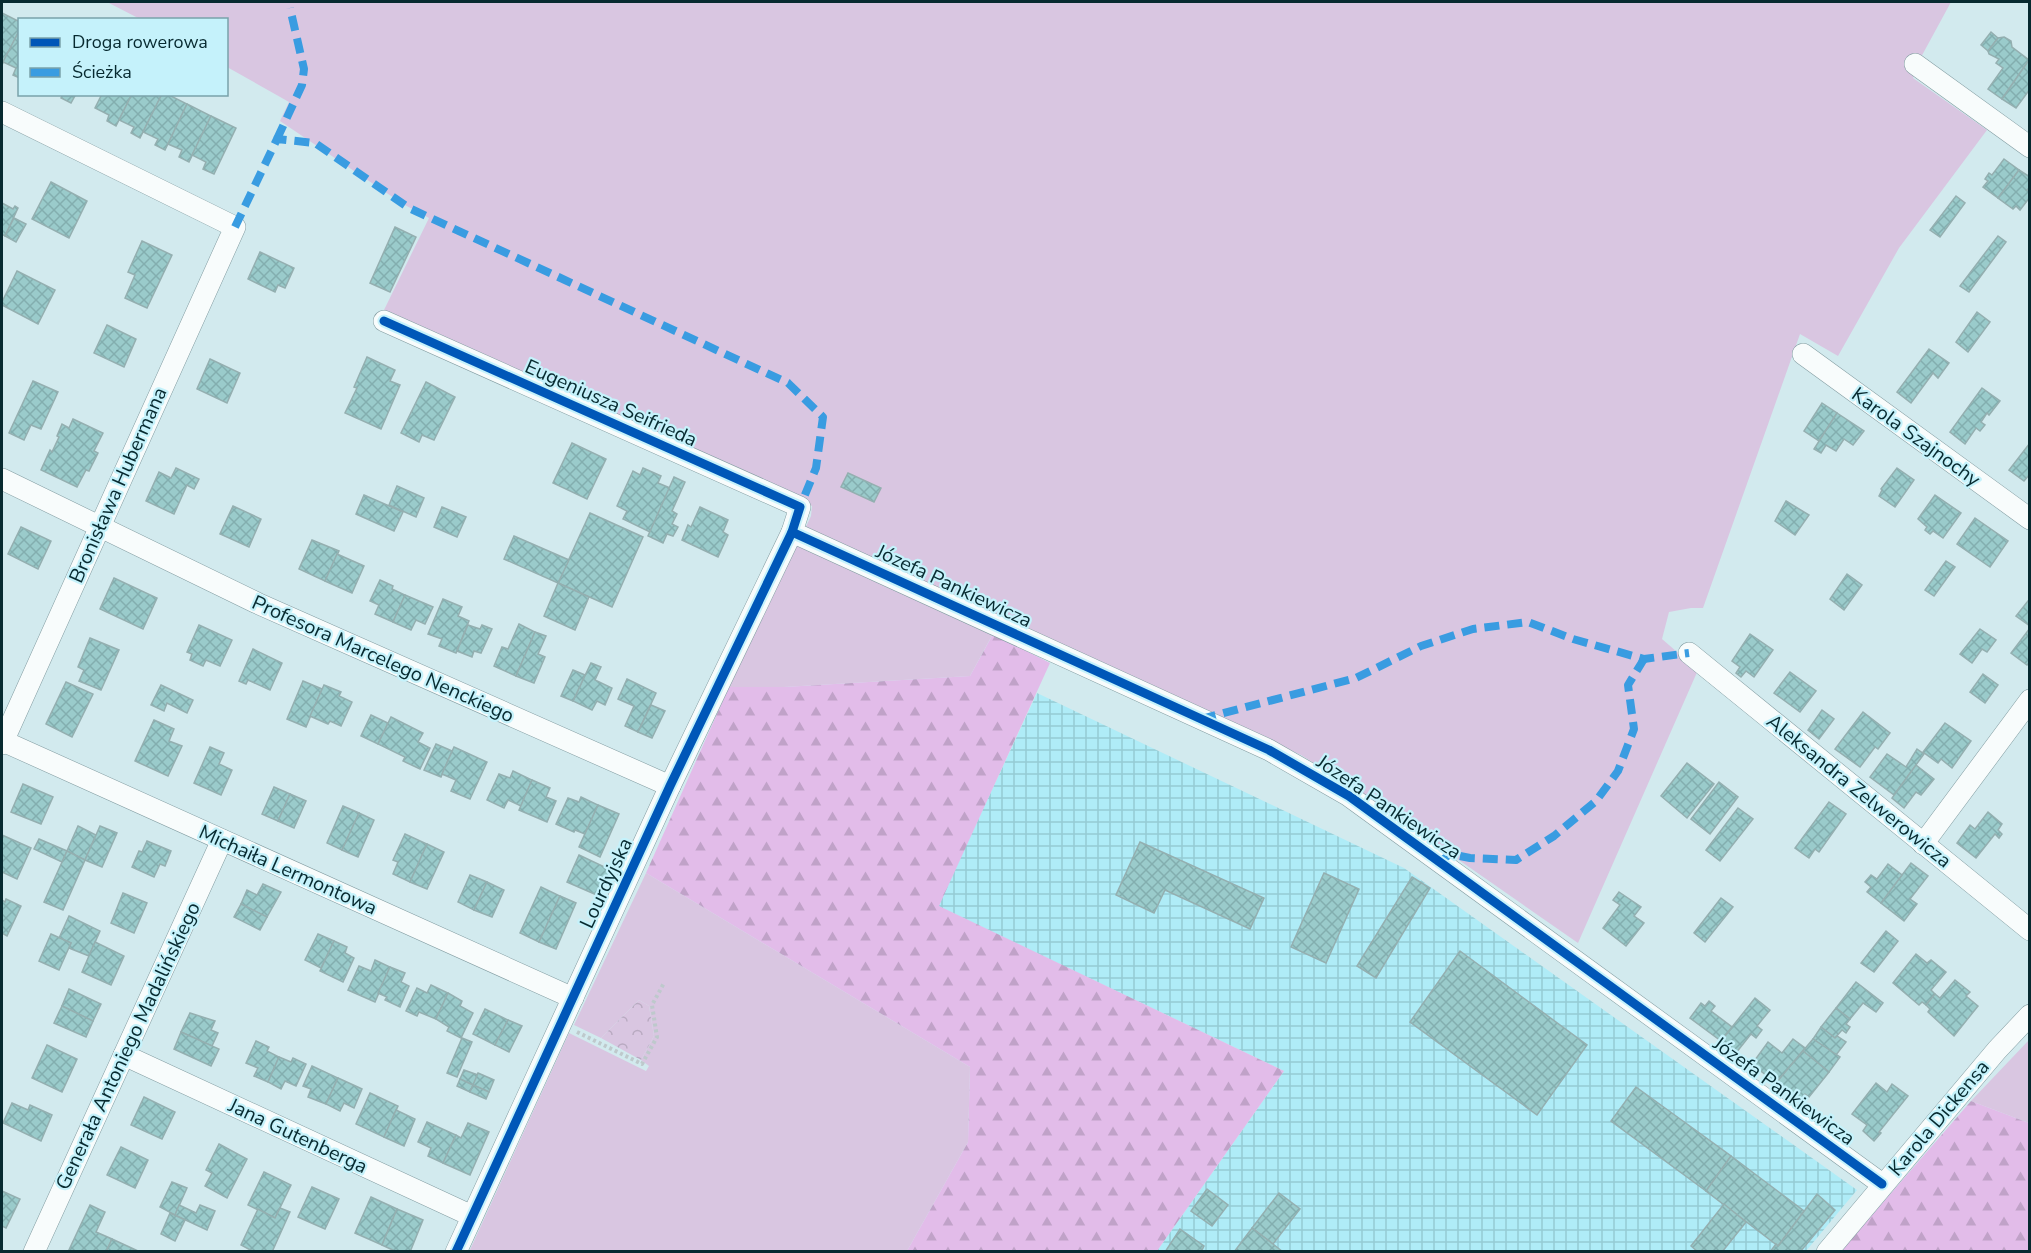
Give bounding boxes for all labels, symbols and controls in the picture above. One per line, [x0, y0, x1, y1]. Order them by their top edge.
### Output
legend [18, 18, 228, 96]
text: Droga rowerowa [72, 30, 208, 54]
text: Ścieżka [72, 60, 132, 84]
street label: Eugeniusza Seifrieda [521, 353, 701, 453]
street label: Karola Szajnochy [1846, 381, 1986, 493]
street label: Bronisława Hubermana [63, 383, 173, 587]
street label: Józefa Pankiewicza [871, 538, 1036, 634]
street label: Profesora Marcelego Nenckiego [248, 589, 518, 729]
street label: Aleksandra Zelwerowicza [1761, 708, 1957, 874]
street label: Józefa Pankiewicza [1310, 748, 1467, 866]
street label: Michaiła Lermontowa [195, 819, 381, 921]
street label: Lourdyjska [573, 833, 639, 933]
street label: Generała Antoniego Madalińskiego [49, 898, 207, 1194]
street label: Józefa Pankiewicza [1707, 1030, 1860, 1152]
street label: Karola Dickensa [1882, 1054, 1996, 1182]
street label: Jana Gutenberga [223, 1092, 372, 1180]

